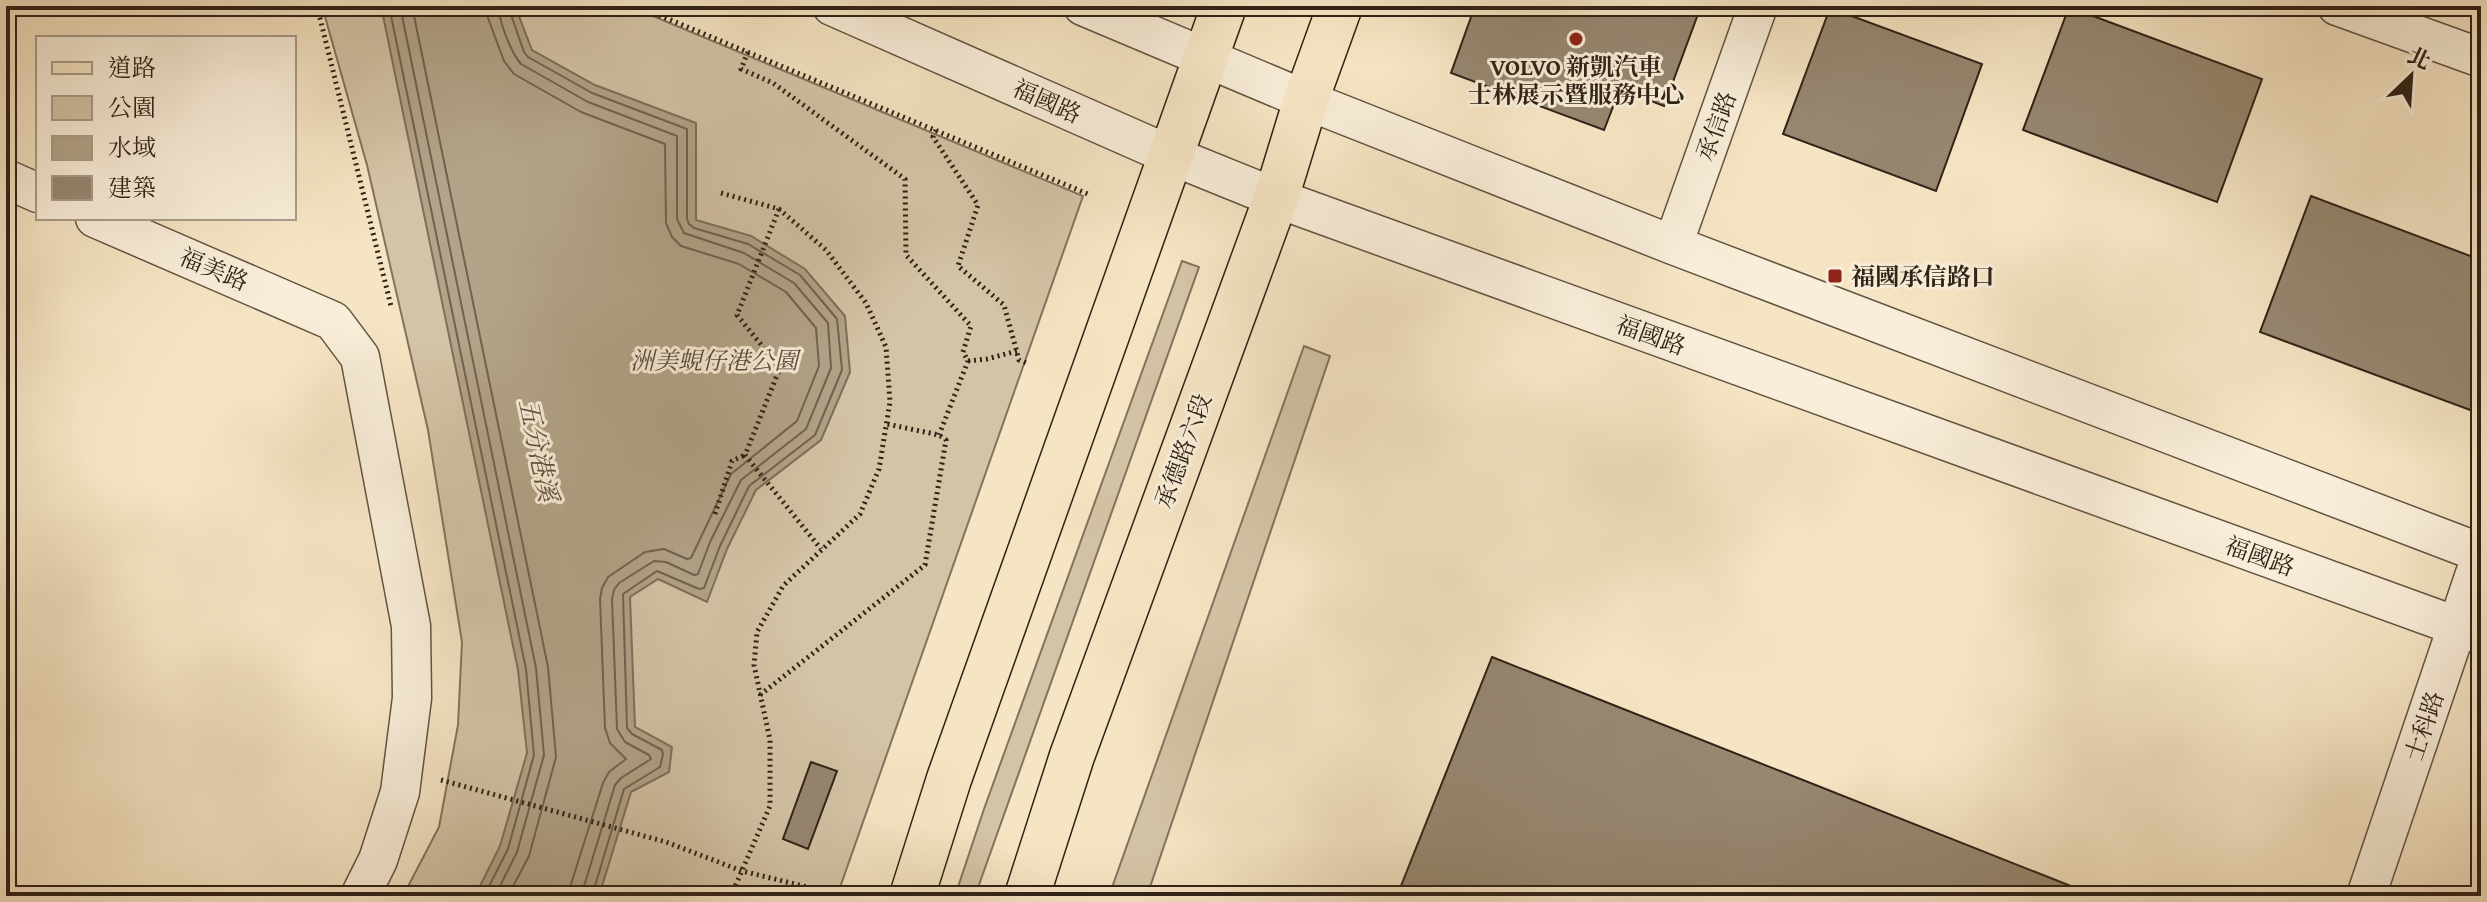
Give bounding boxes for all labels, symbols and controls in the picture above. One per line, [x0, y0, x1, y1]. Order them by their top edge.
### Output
marker: VOLVO 新凱汽車 士林展示暨服務中心 [1567, 30, 1585, 48]
legend [36, 36, 296, 220]
north arrow [2371, 36, 2451, 116]
text: 北 [2403, 39, 2436, 77]
place label: VOLVO 新凱汽車 士林展示暨服務中心 [1468, 49, 1684, 112]
text: 道路 [108, 50, 156, 85]
street label: 福國路 [1007, 70, 1087, 132]
street label: 承信路 [1687, 86, 1745, 166]
text: 公園 [108, 90, 156, 125]
text: 水域 [108, 130, 156, 165]
text: 建築 [108, 170, 156, 205]
street label: 福美路 [174, 239, 254, 299]
place label: 福國承信路口 [1851, 259, 1995, 294]
marker: 福國承信路口 [1826, 267, 1844, 285]
street label: 福國路 [1611, 306, 1691, 364]
park label: 洲美蜆仔港公園 [630, 343, 802, 378]
street label: 承德路六段 [1146, 389, 1220, 513]
water label: 五分港溪 [509, 395, 570, 508]
street label: 福國路 [2220, 527, 2300, 585]
street label: 士科路 [2396, 686, 2452, 766]

